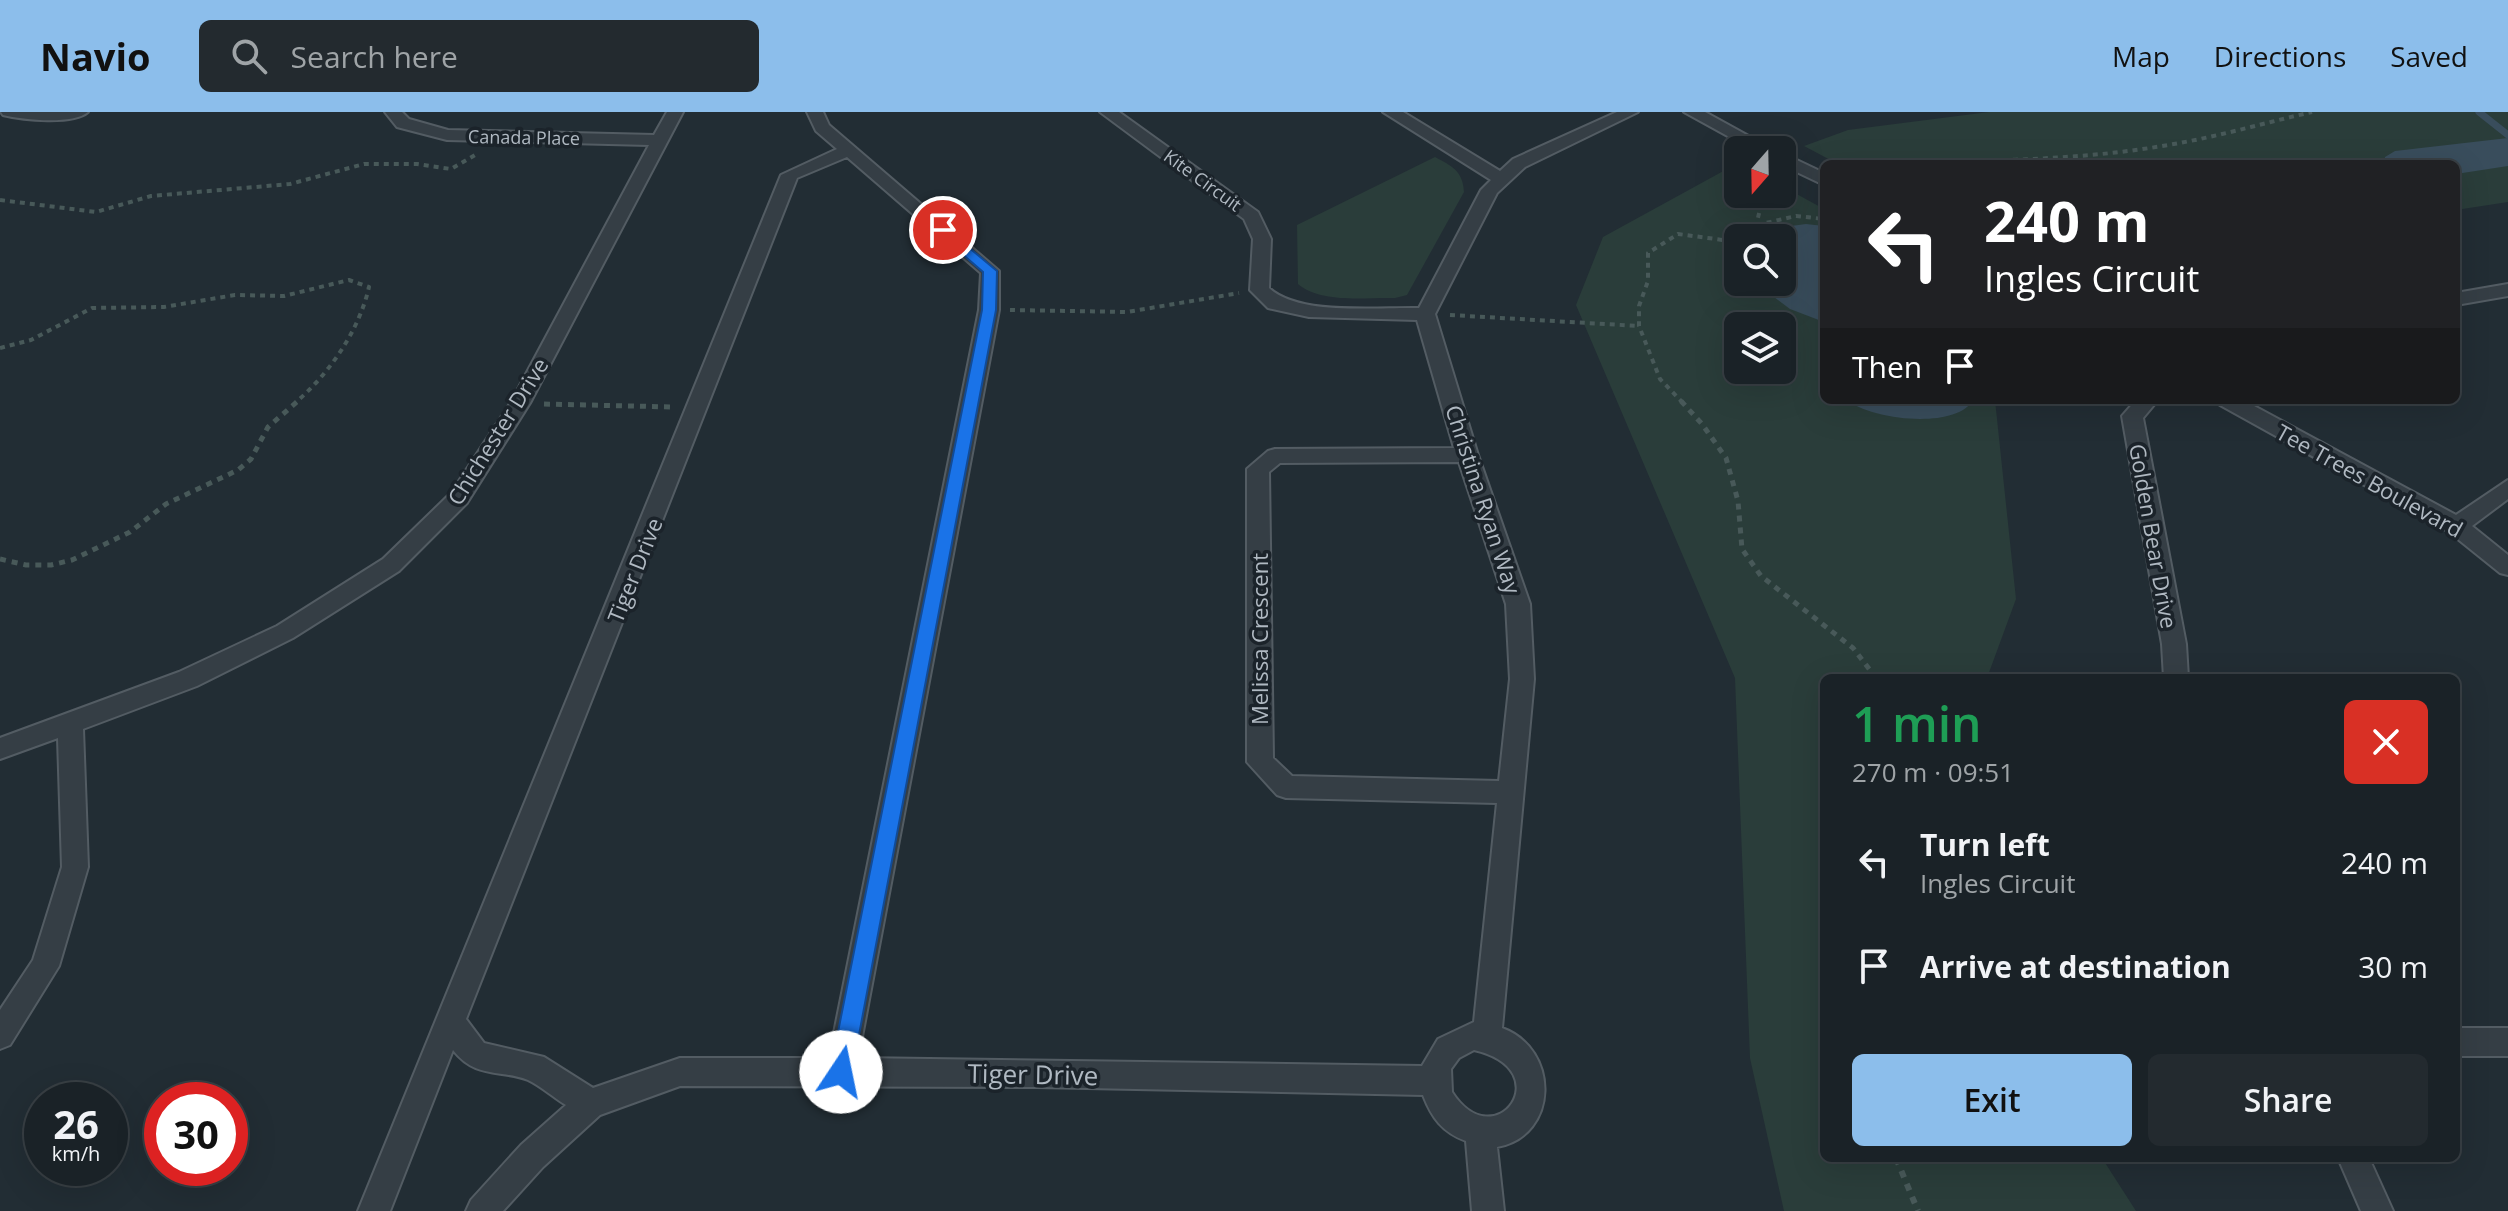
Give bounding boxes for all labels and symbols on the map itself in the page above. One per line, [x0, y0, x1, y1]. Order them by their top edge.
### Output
street label: Canada Place [468, 124, 580, 150]
north arrow [1724, 136, 1796, 208]
street label: Kite Circuit [1159, 144, 1247, 216]
pin [909, 196, 977, 264]
street label: Chichester Drive [440, 352, 554, 510]
street label: Christina Ryan Way [1439, 401, 1529, 598]
street label: Tee Trees Boulevard [2271, 416, 2469, 544]
street label: Golden Bear Drive [2123, 441, 2185, 631]
street label: Tiger Drive [599, 513, 669, 627]
street label: Melissa Crescent [1244, 553, 1274, 725]
position arrow [799, 1030, 883, 1114]
street label: Tiger Drive [967, 1055, 1099, 1093]
speed limit sign: 30 [144, 1082, 248, 1186]

